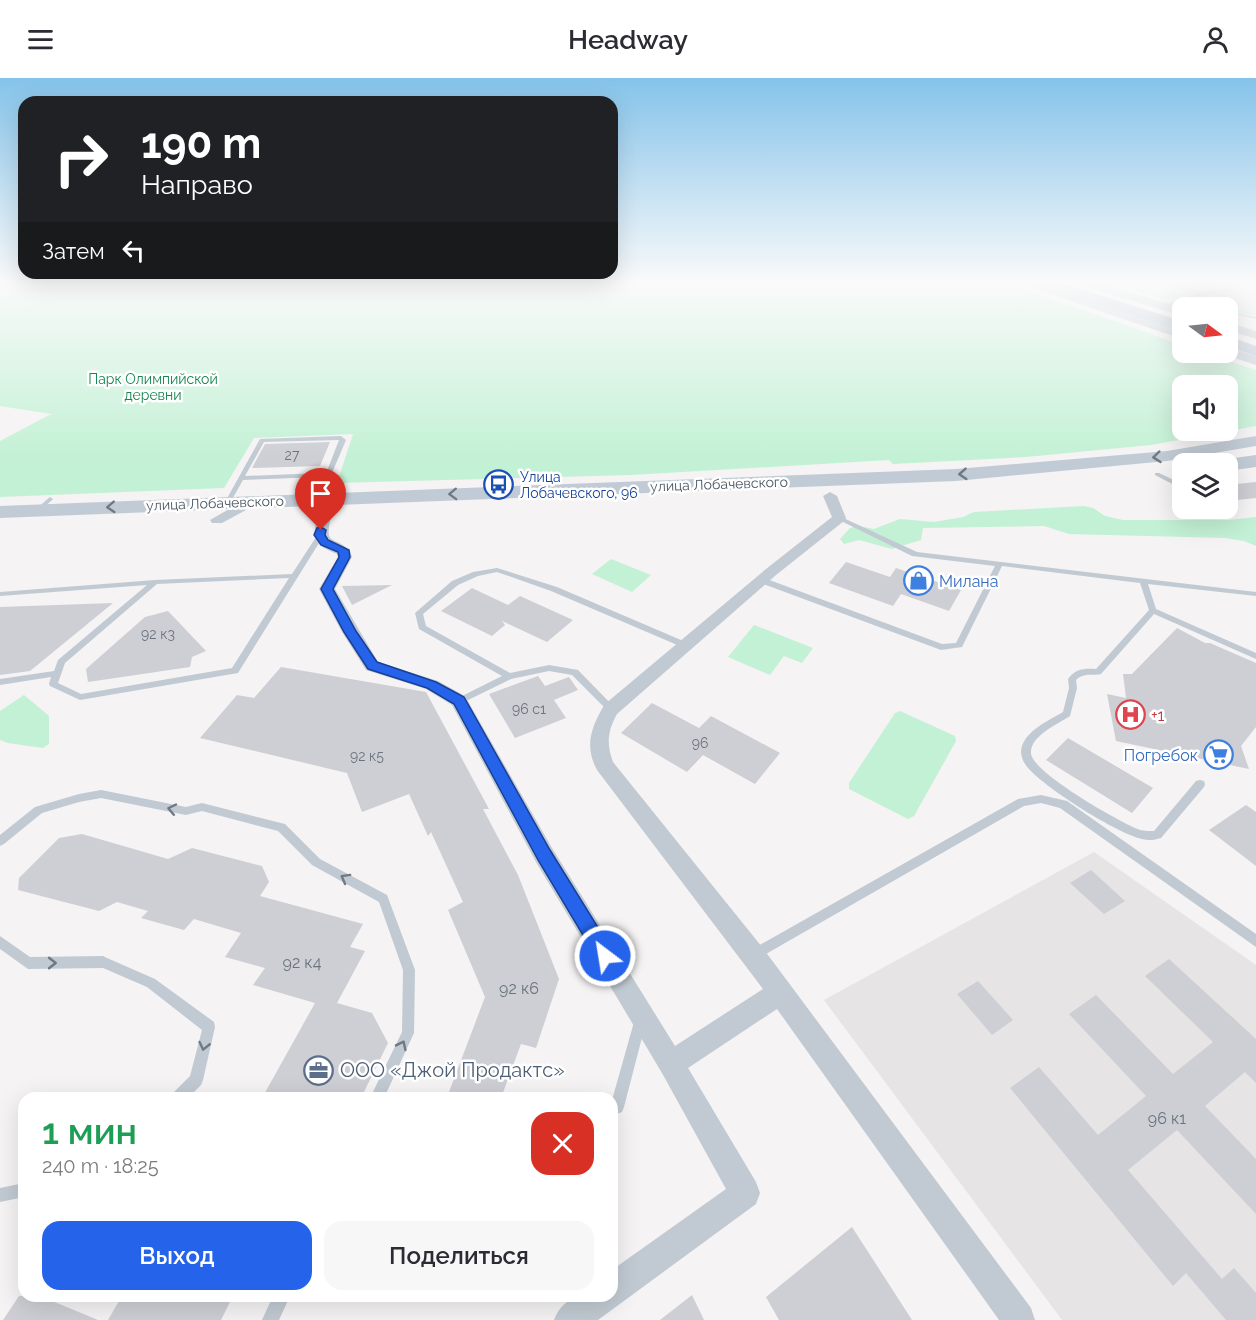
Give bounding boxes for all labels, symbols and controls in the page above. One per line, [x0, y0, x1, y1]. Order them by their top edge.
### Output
icon: menu [24, 23, 57, 56]
icon: person [1199, 23, 1232, 56]
text: Headway [568, 24, 688, 55]
text: 190 m [141, 119, 261, 168]
icon: right [42, 120, 120, 198]
text: Направо [141, 169, 253, 200]
icon: left [117, 234, 150, 267]
text: Затем [42, 238, 105, 264]
north arrow [1172, 297, 1238, 363]
map controls [1172, 297, 1238, 519]
park label: Парк Олимпийской деревни [88, 371, 218, 403]
button: sound [1172, 375, 1238, 441]
house number: 27 [285, 447, 300, 463]
one-way arrow [1152, 450, 1161, 463]
button: layers [1172, 453, 1238, 519]
one-way arrow [958, 467, 967, 480]
pin [295, 468, 346, 530]
bus stop icon: Улица Лобачевского, 96 [483, 469, 515, 501]
place label: Улица Лобачевского, 96 [520, 469, 638, 501]
street label: улица Лобачевского [650, 474, 788, 494]
icon: arrive [304, 477, 337, 510]
one-way arrow [448, 488, 457, 500]
street label: улица Лобачевского [146, 493, 284, 513]
one-way arrow [107, 501, 116, 514]
shop icon: Милана [902, 565, 934, 597]
place label: Милана [939, 572, 998, 591]
house number: 92 к3 [141, 626, 175, 642]
hospital icon: +1 [1114, 699, 1146, 731]
house number: 96 с1 [512, 701, 546, 717]
place label: +1 [1151, 706, 1165, 725]
house number: 96 [692, 735, 708, 751]
supermarket icon: Погребок [1203, 739, 1235, 771]
place label: Погребок [1124, 746, 1198, 765]
house number: 92 к5 [350, 748, 384, 764]
one-way arrow [168, 803, 178, 816]
one-way arrow [341, 874, 351, 885]
position arrow [573, 924, 637, 988]
house number: 92 к4 [283, 953, 322, 972]
one-way arrow [47, 956, 56, 969]
house number: 92 к6 [499, 979, 539, 998]
one-way arrow [199, 1040, 212, 1050]
one-way arrow [394, 1041, 406, 1052]
office icon: ООО «Джой Продактс» [303, 1054, 335, 1086]
place label: ООО «Джой Продактс» [340, 1058, 565, 1082]
house number: 96 к1 [1148, 1109, 1186, 1128]
text: 1 мин [42, 1110, 137, 1152]
button: close [531, 1112, 594, 1175]
text: 240 m · 18:25 [42, 1154, 159, 1178]
button: Выход [42, 1221, 312, 1290]
button: Поделиться [324, 1221, 594, 1290]

